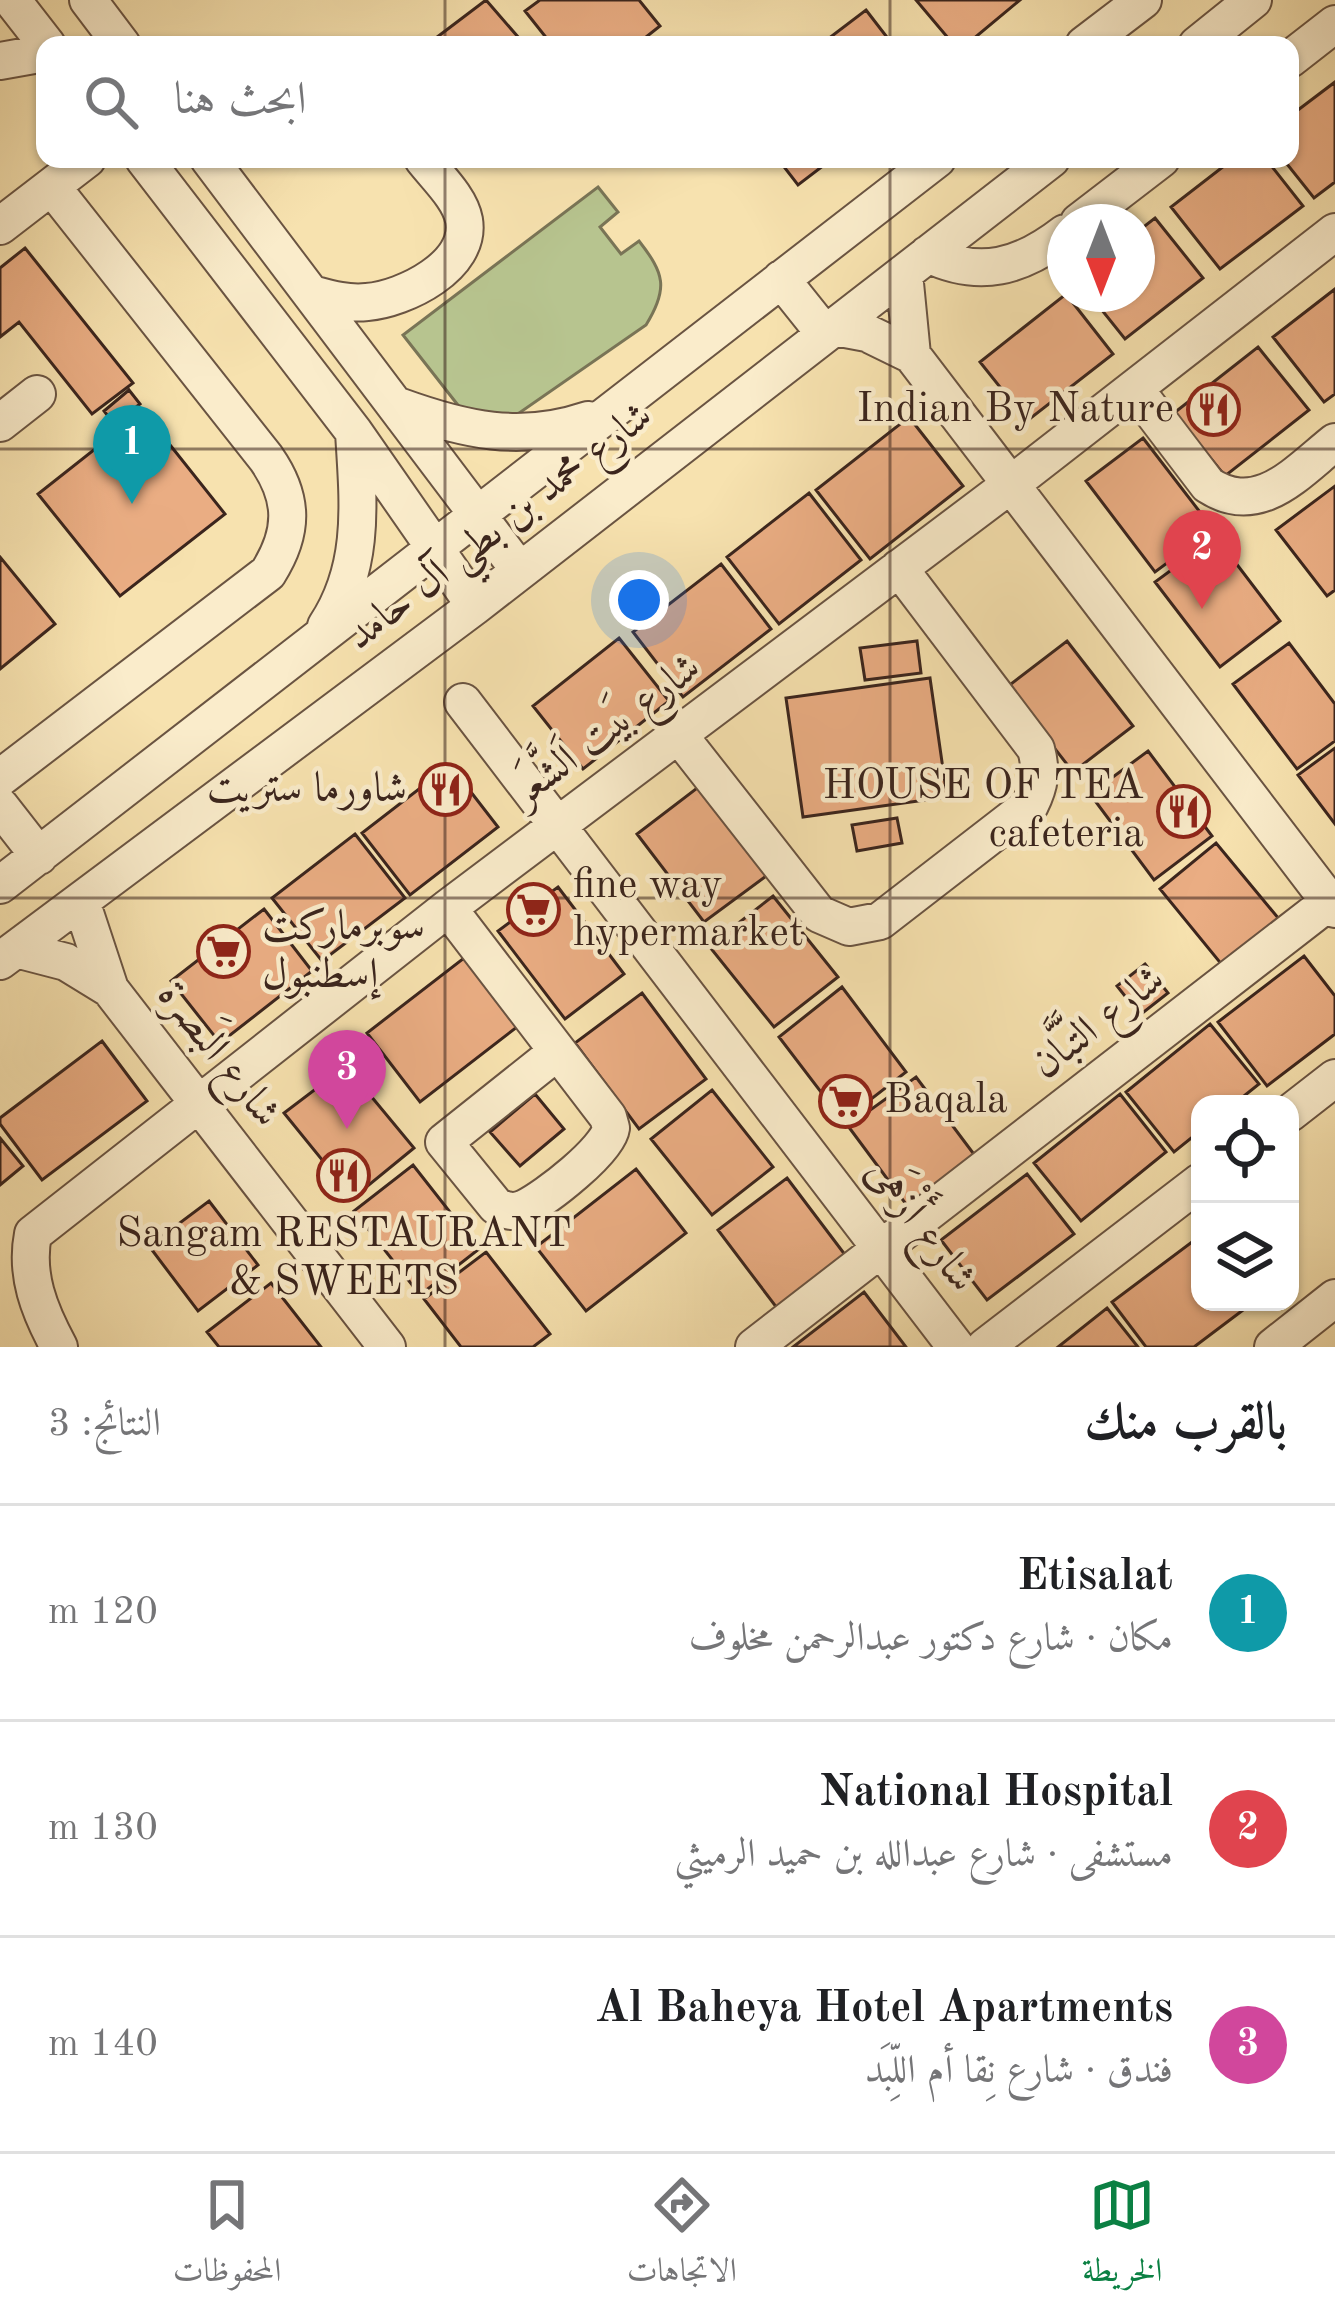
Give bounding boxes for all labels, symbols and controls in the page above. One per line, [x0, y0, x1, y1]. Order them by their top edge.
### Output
search box [36, 36, 1299, 168]
icon: search [78, 69, 144, 135]
text: ابحث هنا [174, 79, 307, 124]
north arrow [1047, 204, 1155, 312]
restaurant icon: Indian By Nature [1185, 382, 1241, 438]
place label: Indian By Nature [857, 389, 1174, 431]
street label: شارع محمد بن بطي آل حامد [335, 390, 670, 671]
pin: 1 [93, 405, 171, 504]
pin: 2 [1163, 510, 1241, 609]
your location [609, 570, 669, 630]
street label: شارع بَيت اَلشَّعَر [492, 633, 716, 826]
restaurant icon: شاورما ستريت [418, 762, 474, 818]
place label: HOUSE OF TEA cafeteria [823, 766, 1144, 856]
place label: شاورما ستريت [207, 769, 407, 813]
restaurant icon: HOUSE OF TEA cafeteria [1155, 783, 1211, 839]
place label: fine way hypermarket [573, 865, 804, 955]
supermarket icon: fine way hypermarket [506, 882, 562, 938]
place label: سوبرماركت إسطنبول [262, 907, 425, 1000]
supermarket icon: سوبرماركت إسطنبول [195, 924, 251, 980]
street label: شارع التَّبَّان [1014, 945, 1180, 1096]
street label: شارع البَصرة [140, 967, 297, 1142]
pin: 3 [308, 1030, 386, 1129]
supermarket icon: Baqala [817, 1073, 873, 1129]
place label: Baqala [884, 1080, 1008, 1122]
map controls [1191, 1095, 1299, 1311]
button: locate [1191, 1095, 1299, 1203]
street label: شارع أَزْهَى [848, 1141, 997, 1307]
restaurant icon: Sangam RESTAURANT & SWEETS [316, 1148, 372, 1204]
button: layers [1191, 1203, 1299, 1311]
place label: Sangam RESTAURANT & SWEETS [116, 1214, 572, 1304]
text: بالقرب منك [1084, 1399, 1287, 1450]
text: النتائج: 3 [48, 1405, 161, 1444]
text: Etisalat [1017, 1555, 1173, 1600]
text: 120 m [48, 1593, 158, 1632]
text: 1 [1237, 1593, 1259, 1632]
text: مكان · شارع دكتور عبدالرحمن مخلوف [689, 1620, 1173, 1659]
text: National Hospital [819, 1771, 1173, 1816]
text: 130 m [48, 1809, 158, 1848]
text: 2 [1237, 1809, 1259, 1848]
text: مستشفى · شارع عبدالله بن حميد الرميثي [674, 1836, 1173, 1875]
text: Al Baheya Hotel Apartments [595, 1987, 1173, 2032]
text: 140 m [48, 2025, 158, 2064]
text: 3 [1237, 2025, 1259, 2064]
text: فندق · شارع نِقا أم اللِّبَد [865, 2052, 1173, 2091]
tab: المحفوظات [173, 2172, 281, 2302]
tab: الاتجاهات [627, 2172, 737, 2302]
tab: الخريطة [1082, 2172, 1162, 2302]

